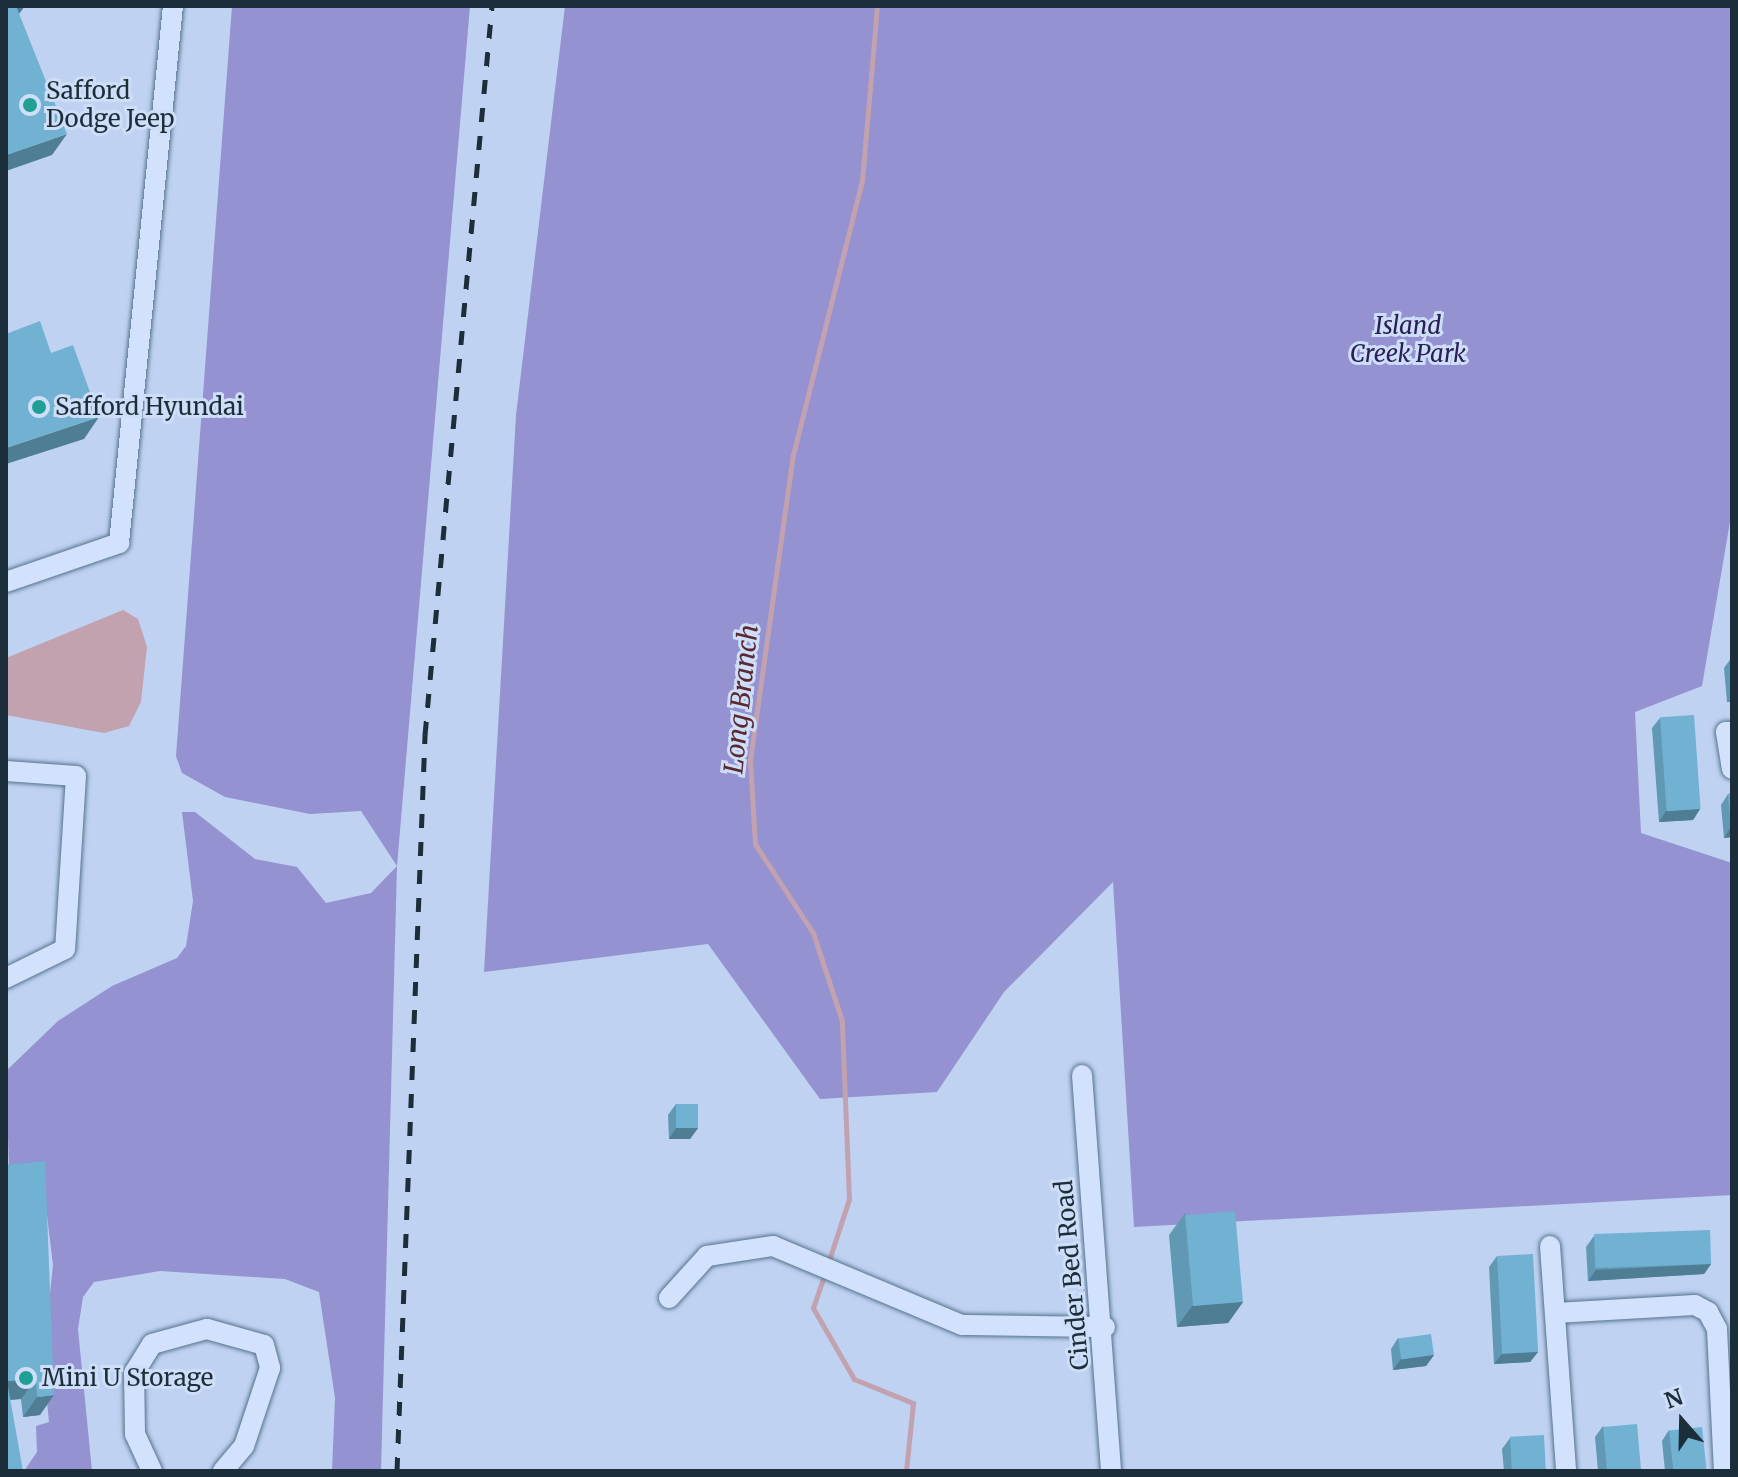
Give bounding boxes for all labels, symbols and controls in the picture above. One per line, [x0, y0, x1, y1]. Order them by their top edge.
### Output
place label: Safford Dodge Jeep [46, 77, 175, 133]
marker: Safford Dodge Jeep [21, 96, 39, 114]
park label: Island Creek Park [1350, 312, 1466, 368]
place label: Safford Hyundai [55, 393, 244, 421]
marker: Safford Hyundai [30, 398, 48, 416]
water label: Long Branch [718, 623, 764, 775]
street label: Cinder Bed Road [1049, 1179, 1095, 1371]
place label: Mini U Storage [42, 1364, 213, 1392]
marker: Mini U Storage [17, 1369, 35, 1387]
north arrow [1642, 1381, 1722, 1461]
text: N [1661, 1382, 1687, 1415]

